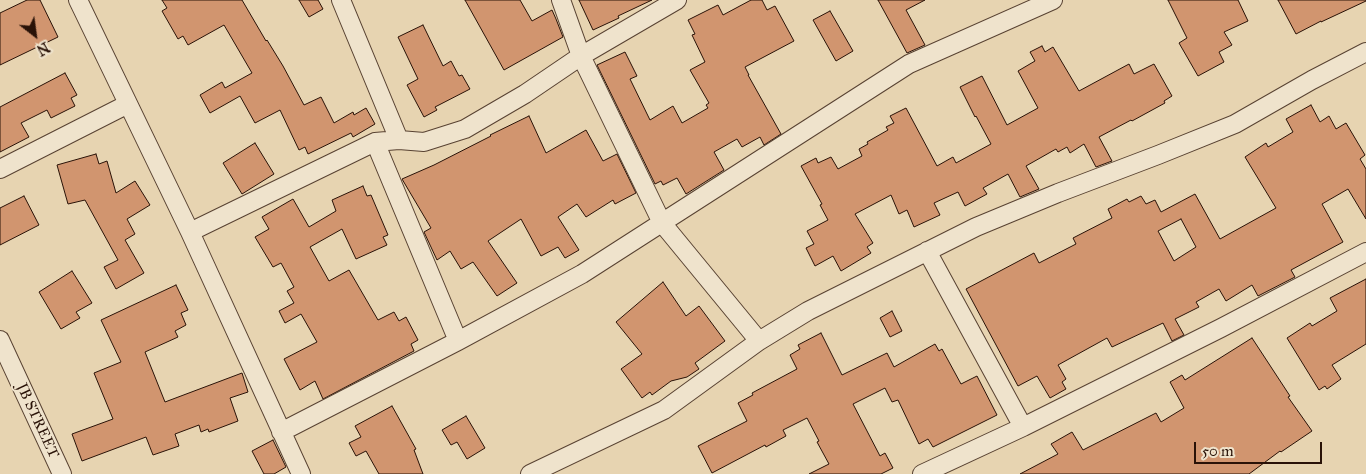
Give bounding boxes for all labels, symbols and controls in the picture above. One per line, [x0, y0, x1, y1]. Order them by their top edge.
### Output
north arrow [10, 10, 60, 60]
text: N [33, 38, 52, 59]
street label: JB STREET [12, 381, 62, 461]
scale bar [1196, 432, 1324, 464]
text: 50 m [1202, 442, 1234, 460]

